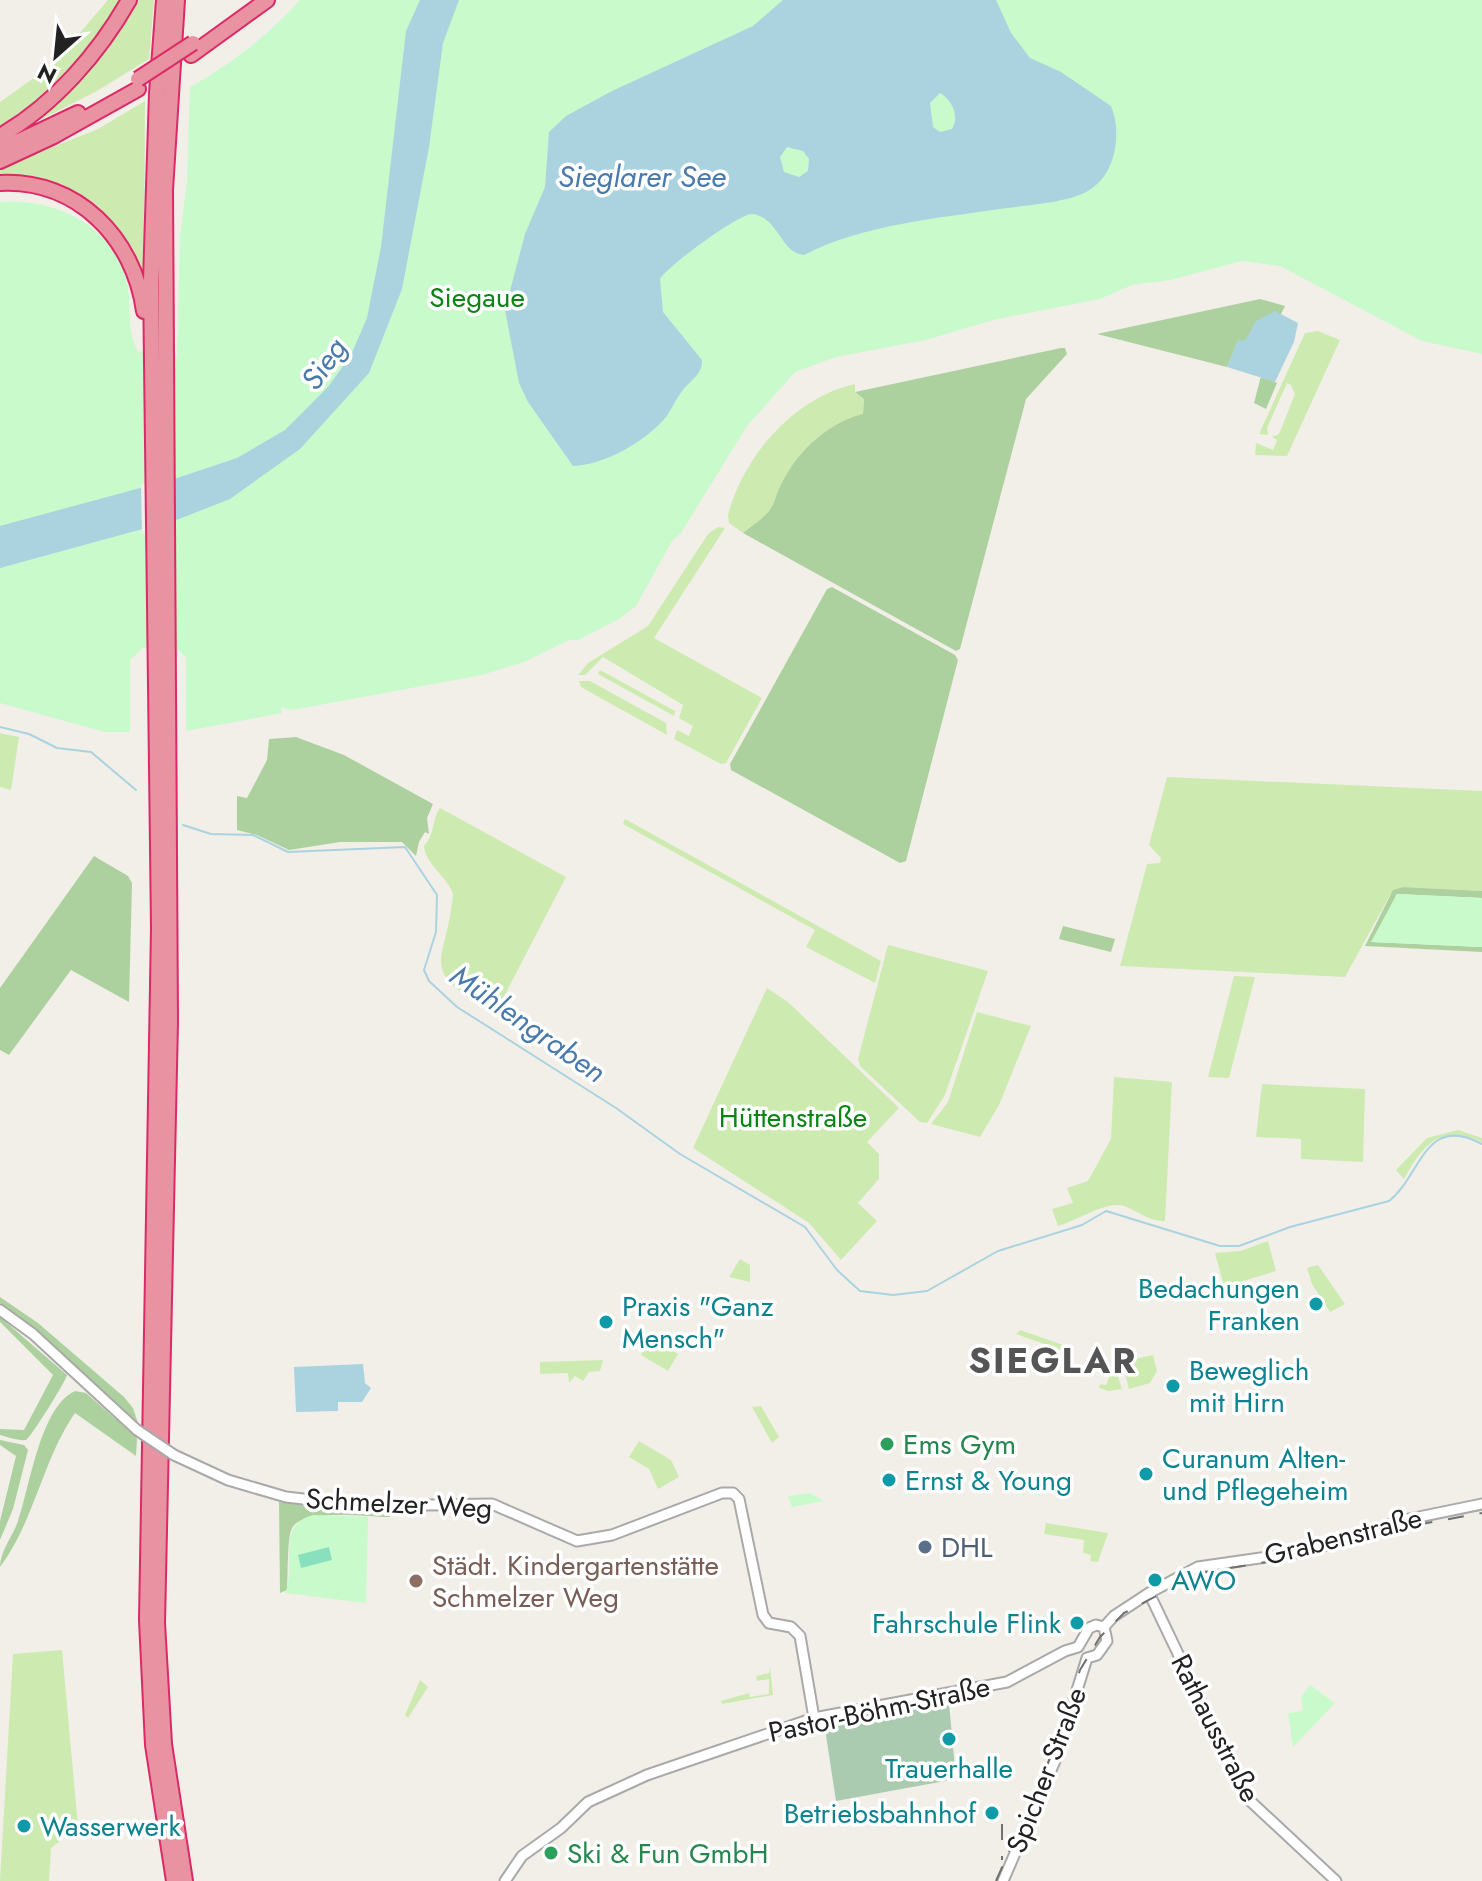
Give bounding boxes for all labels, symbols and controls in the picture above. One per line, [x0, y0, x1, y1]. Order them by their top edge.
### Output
north arrow [16, 16, 96, 96]
text: N [32, 56, 62, 92]
water label: Sieglarer See [558, 155, 726, 198]
park label: Siegaue [429, 277, 525, 318]
water label: Sieg [290, 328, 357, 399]
water label: Mühlengraben [442, 954, 615, 1093]
park label: Hüttenstraße [719, 1097, 867, 1138]
place label: Bedachungen Franken [1138, 1268, 1300, 1341]
place label: Praxis "Ganz Mensch" [622, 1286, 774, 1359]
marker: Bedachungen Franken [1307, 1295, 1325, 1313]
marker: Praxis "Ganz Mensch" [597, 1313, 615, 1331]
district label: SIEGLAR [969, 1334, 1137, 1386]
place label: Beweglich mit Hirn [1189, 1350, 1309, 1423]
marker: Beweglich mit Hirn [1164, 1377, 1182, 1395]
place label: Ems Gym [903, 1424, 1016, 1465]
marker: Ems Gym [878, 1435, 896, 1453]
place label: Curanum Alten- und Pflegeheim [1162, 1438, 1349, 1511]
place label: Ernst & Young [905, 1460, 1072, 1501]
marker: Curanum Alten- und Pflegeheim [1137, 1465, 1155, 1483]
marker: Ernst & Young [880, 1471, 898, 1489]
street label: Schmelzer Weg [305, 1478, 493, 1529]
street label: Grabenstraße [1260, 1497, 1426, 1576]
place label: DHL [941, 1527, 993, 1568]
marker: DHL [916, 1538, 934, 1556]
place label: Städt. Kindergartenstätte Schmelzer Weg [432, 1545, 719, 1618]
place label: AWO [1171, 1560, 1236, 1601]
marker: AWO [1146, 1571, 1164, 1589]
marker: Städt. Kindergartenstätte Schmelzer Weg [407, 1572, 425, 1590]
place label: Fahrschule Flink [872, 1603, 1062, 1644]
marker: Fahrschule Flink [1068, 1614, 1086, 1632]
street label: Rathausstraße [1161, 1647, 1270, 1809]
street label: Pastor-Böhm-Straße [765, 1666, 994, 1753]
street label: Spicher Straße [996, 1681, 1097, 1859]
marker: Trauerhalle [940, 1730, 958, 1748]
place label: Trauerhalle [885, 1748, 1013, 1789]
place label: Betriebsbahnhof [784, 1793, 977, 1834]
marker: Betriebsbahnhof [983, 1804, 1001, 1822]
place label: Wasserwerk [40, 1806, 181, 1847]
marker: Wasserwerk [15, 1817, 33, 1835]
place label: Ski & Fun GmbH [567, 1833, 768, 1874]
marker: Ski & Fun GmbH [542, 1844, 560, 1862]

